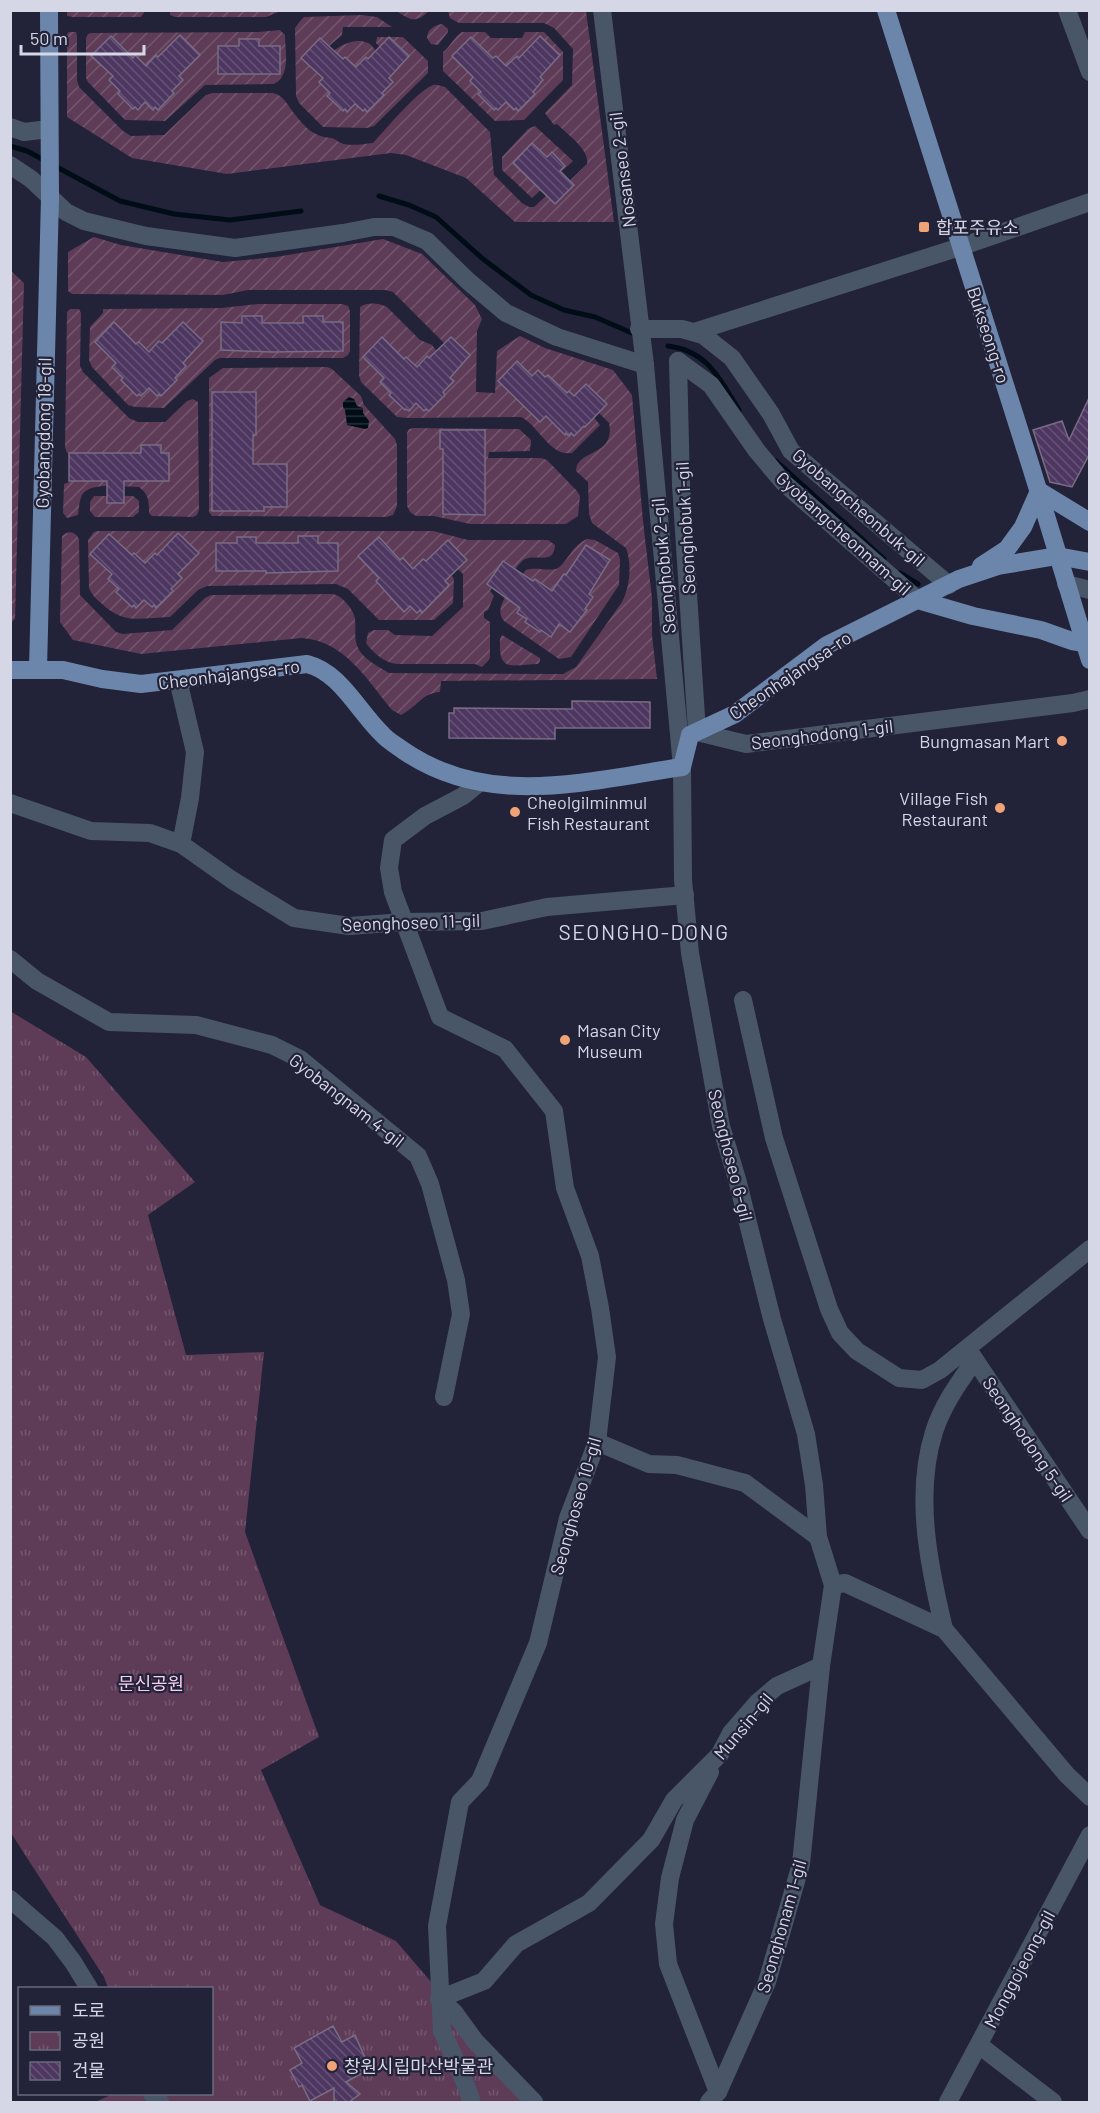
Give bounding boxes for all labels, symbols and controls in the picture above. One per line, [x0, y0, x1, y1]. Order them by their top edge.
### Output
scale bar [21, 18, 144, 56]
text: 50 m [30, 27, 68, 49]
street label: Nosanseo 2-gil [604, 111, 640, 229]
place label: 합포주유소 [936, 216, 1019, 238]
marker: 합포주유소 [917, 220, 931, 234]
street label: Bukseong-ro [963, 284, 1015, 386]
street label: Gyobangdong 18-gil [31, 357, 55, 509]
street label: Gyobangcheonbuk-gil [788, 443, 930, 571]
street label: Seonghobuk 1-gil [671, 461, 699, 595]
street label: Gyobangcheonnam-gil [772, 466, 916, 600]
street label: Seonghobuk 2-gil [646, 497, 680, 635]
street label: Cheonhajangsa-ro [725, 626, 855, 724]
street label: Cheonhajangsa-ro [157, 654, 301, 694]
street label: Seonghodong 1-gil [750, 714, 894, 754]
place label: Bungmasan Mart [919, 730, 1050, 752]
marker: Bungmasan Mart [1055, 734, 1069, 748]
place label: Village Fish Restaurant [899, 787, 988, 830]
place label: Cheolgilminmul Fish Restaurant [527, 791, 650, 834]
marker: Village Fish Restaurant [993, 801, 1007, 815]
marker: Cheolgilminmul Fish Restaurant [508, 805, 522, 819]
street label: Seonghoseo 11-gil [341, 909, 481, 935]
district label: SEONGHO-DONG [558, 919, 730, 944]
place label: Masan City Museum [577, 1019, 661, 1062]
marker: Masan City Museum [558, 1033, 572, 1047]
street label: Gyobangnam 4-gil [285, 1048, 409, 1152]
street label: Seonghoseo 6-gil [704, 1087, 758, 1223]
street label: Seonghodong 5-gil [978, 1372, 1078, 1506]
street label: Seonghoseo 10-gil [545, 1435, 605, 1577]
park label: 문신공원 [118, 1672, 184, 1694]
street label: Munsin-gil [709, 1688, 777, 1764]
street label: Seonghonam 1-gil [751, 1857, 811, 1995]
street label: Monggojeong-gil [979, 1906, 1059, 2032]
legend [18, 1987, 213, 2095]
text: 도로 [72, 1999, 105, 2021]
text: 공원 [72, 2029, 105, 2051]
place label: 창원시립마산박물관 [344, 2055, 493, 2077]
text: 건물 [72, 2059, 105, 2081]
marker: 창원시립마산박물관 [325, 2059, 339, 2073]

